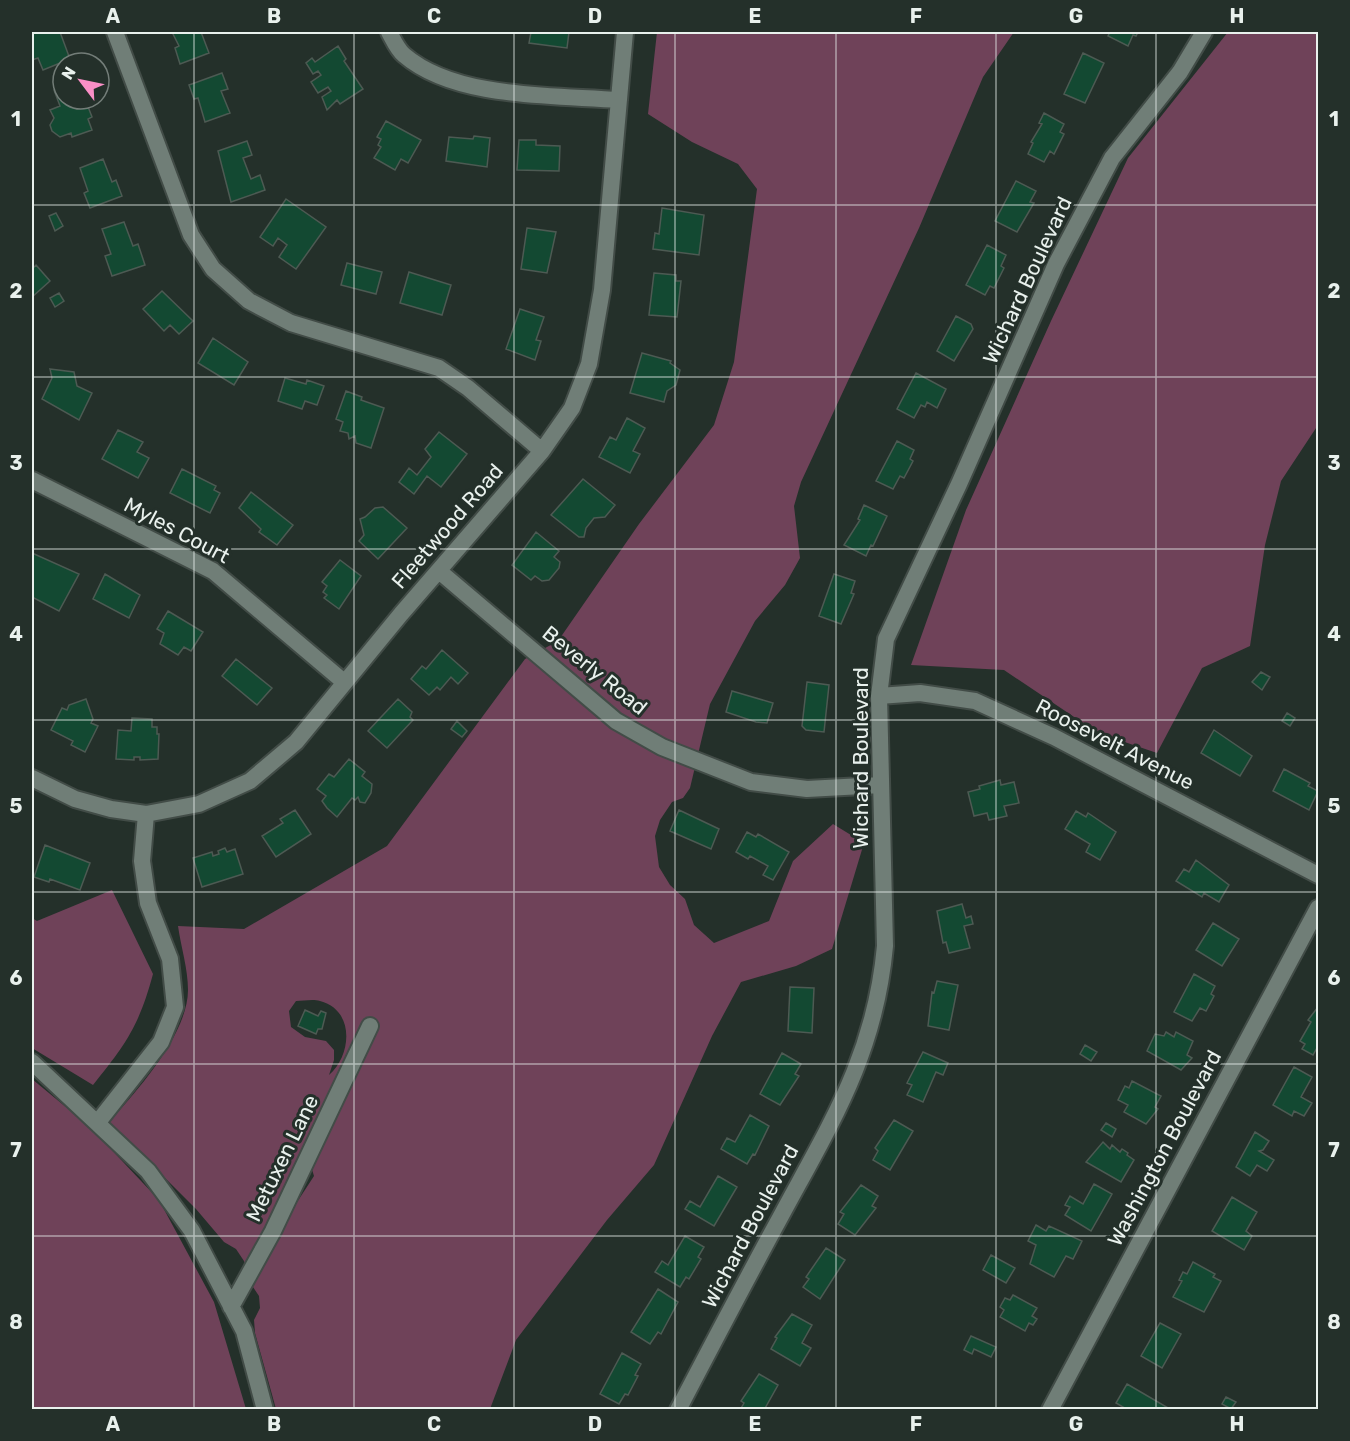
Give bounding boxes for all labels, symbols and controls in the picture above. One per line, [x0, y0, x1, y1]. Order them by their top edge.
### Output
text: A [106, 4, 121, 28]
text: B [267, 4, 281, 28]
text: C [427, 4, 441, 28]
text: D [588, 4, 602, 28]
text: E [749, 4, 761, 28]
text: F [910, 4, 922, 28]
text: G [1069, 4, 1083, 28]
text: H [1230, 4, 1244, 28]
north arrow [51, 51, 111, 111]
text: N [58, 63, 80, 83]
text: 1 [11, 107, 21, 131]
text: 1 [1329, 107, 1339, 131]
street label: Wichard Boulevard [977, 192, 1077, 368]
text: 2 [10, 279, 23, 303]
text: 2 [1328, 279, 1341, 303]
text: 3 [9, 451, 23, 475]
text: 3 [1327, 451, 1341, 475]
street label: Fleetwood Road [386, 459, 508, 593]
street label: Myles Court [120, 492, 234, 568]
street label: Beverly Road [538, 620, 652, 720]
text: 4 [9, 622, 23, 646]
text: 4 [1327, 622, 1341, 646]
street label: Wichard Boulevard [848, 667, 873, 849]
street label: Roosevelt Avenue [1032, 693, 1198, 795]
text: 5 [10, 794, 23, 818]
text: 5 [1328, 794, 1341, 818]
text: 6 [9, 966, 23, 990]
text: 6 [1327, 966, 1341, 990]
street label: Washington Boulevard [1102, 1046, 1226, 1250]
street label: Metuxen Lane [241, 1091, 323, 1225]
text: 7 [10, 1138, 22, 1162]
text: 7 [1328, 1138, 1340, 1162]
street label: Wichard Boulevard [696, 1140, 804, 1312]
text: 8 [9, 1310, 23, 1334]
text: 8 [1327, 1310, 1341, 1334]
text: A [106, 1412, 121, 1436]
text: B [267, 1412, 281, 1436]
text: C [427, 1412, 441, 1436]
text: D [588, 1412, 602, 1436]
text: E [749, 1412, 761, 1436]
text: F [910, 1412, 922, 1436]
text: G [1069, 1412, 1083, 1436]
text: H [1230, 1412, 1244, 1436]

